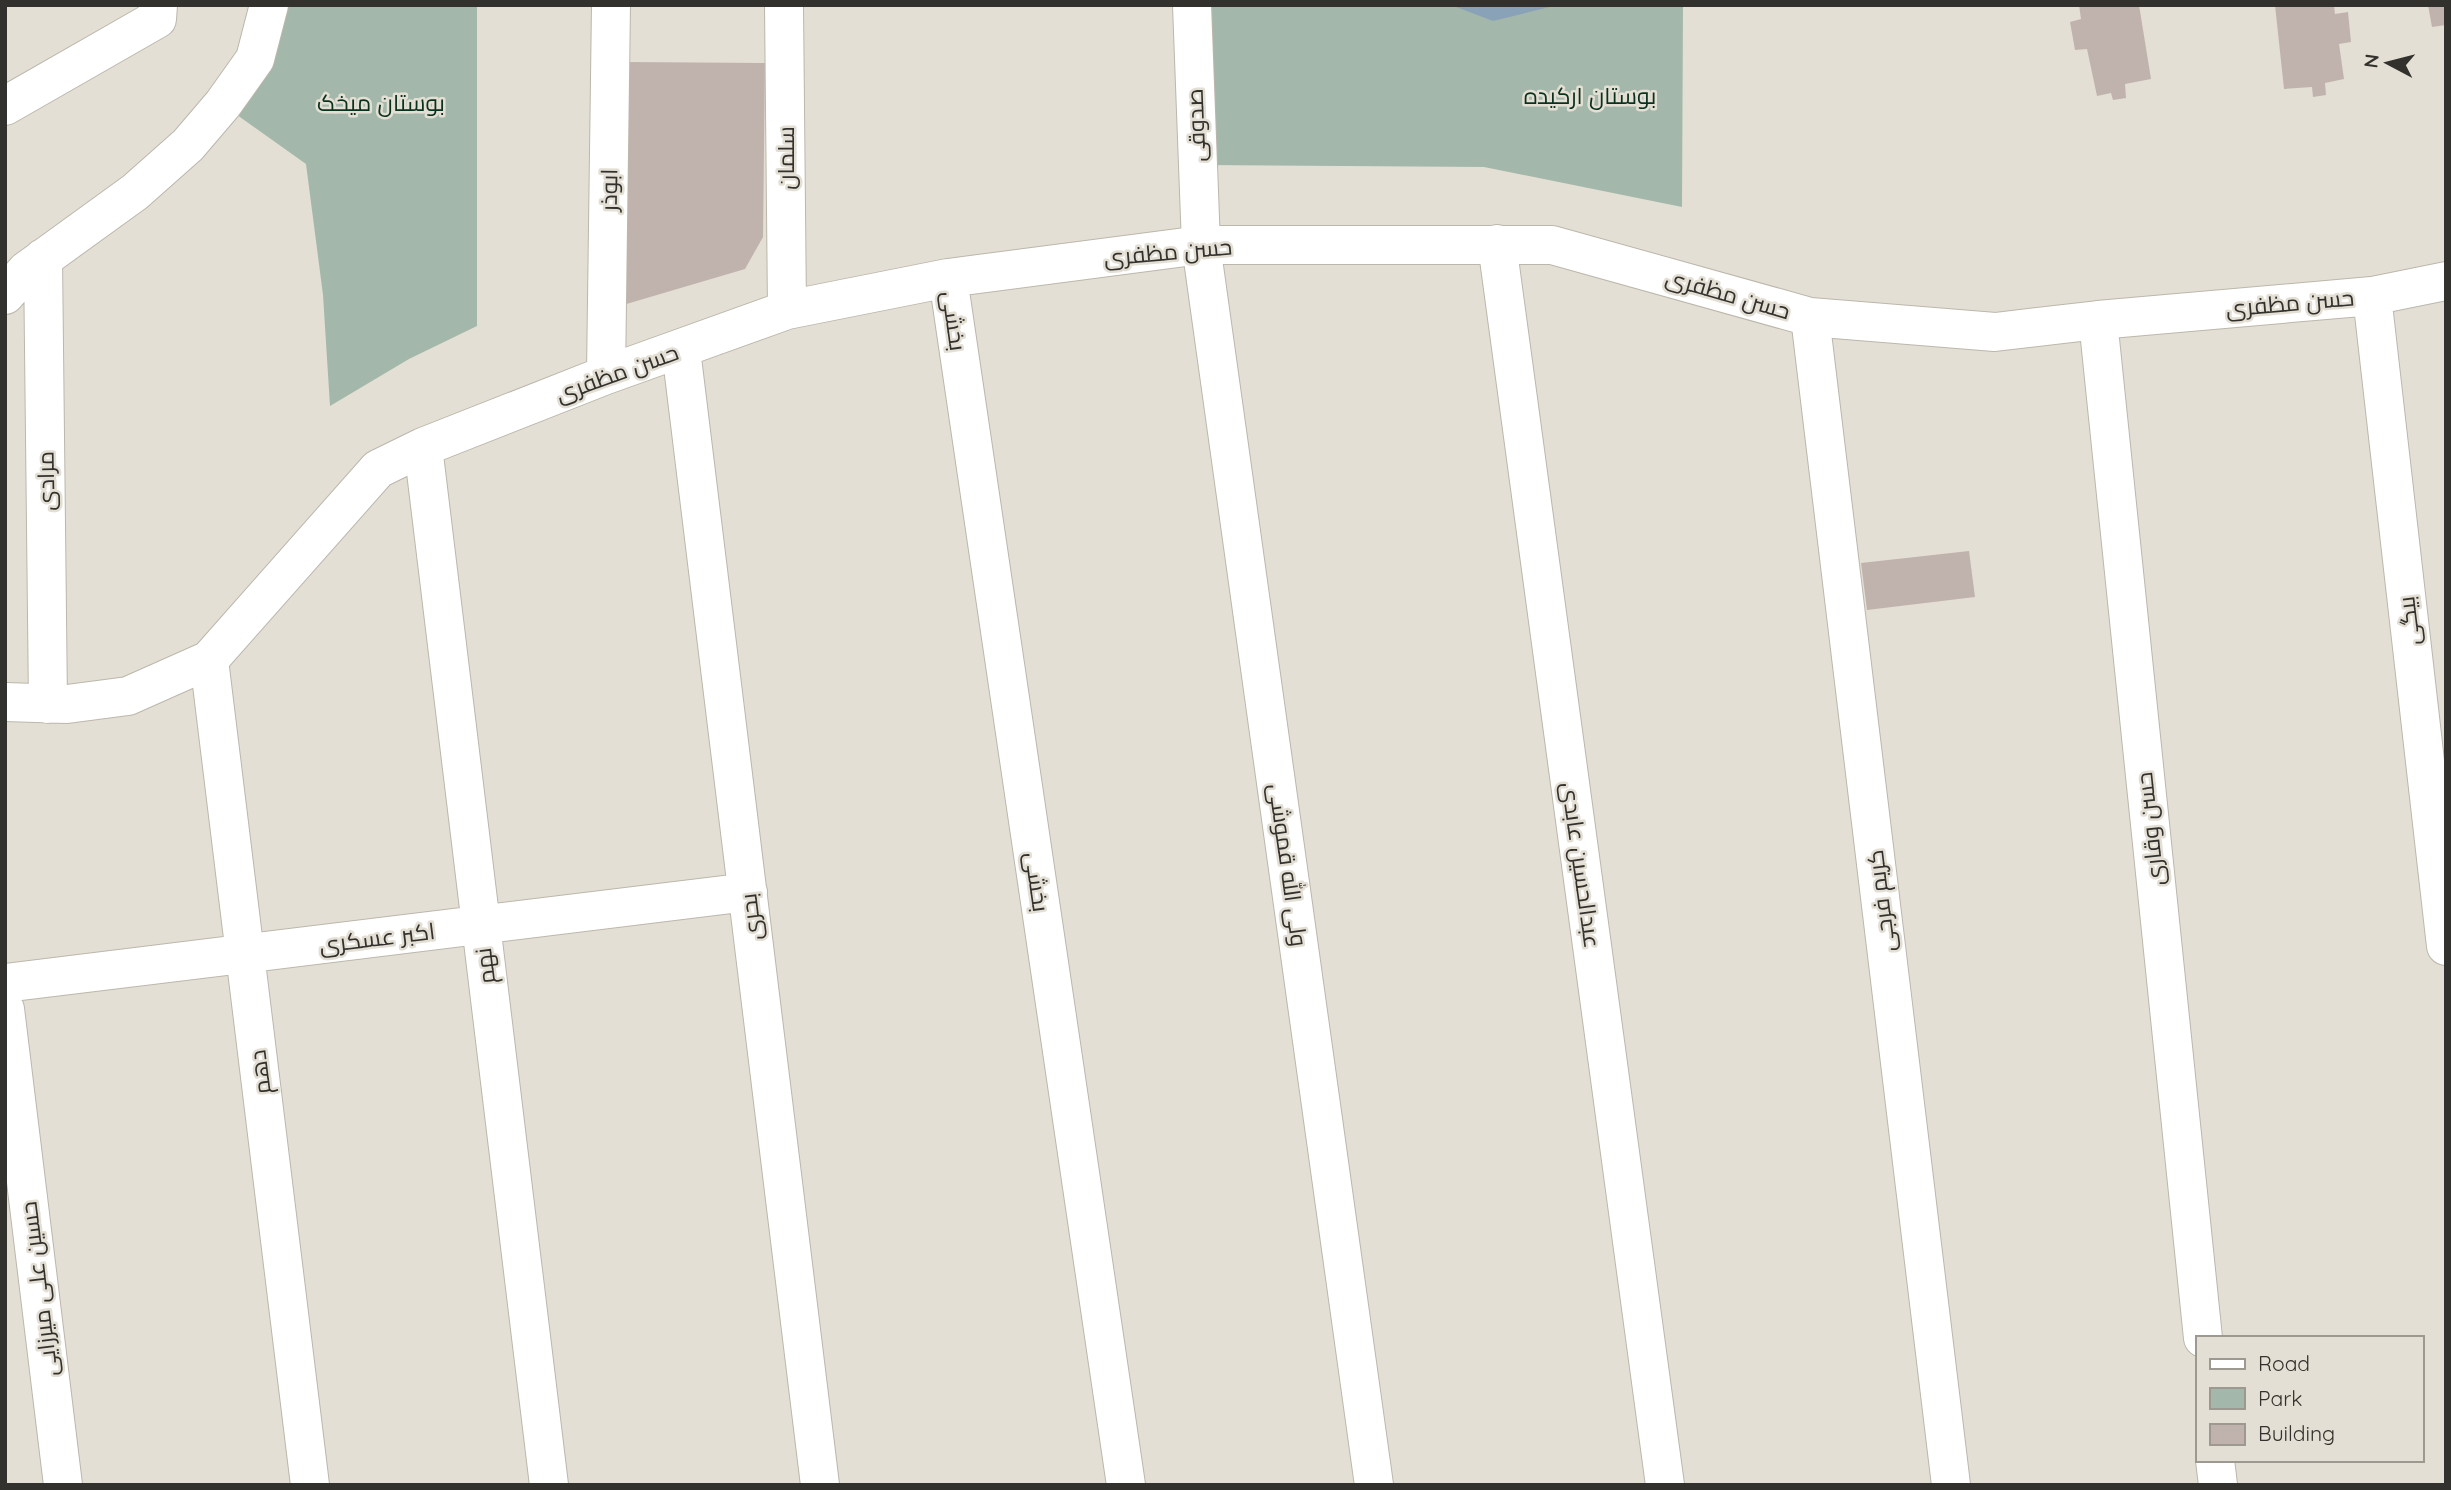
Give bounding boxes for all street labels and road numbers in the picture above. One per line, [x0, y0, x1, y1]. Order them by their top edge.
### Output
street label: صدوقی [1180, 88, 1211, 162]
street label: سلمان [771, 126, 800, 190]
street label: ابوذر [594, 168, 623, 214]
street label: حسن مظفری [1103, 231, 1233, 272]
street label: حسن مظفری [1662, 262, 1794, 325]
street label: حسن مظفری [2225, 282, 2355, 323]
street label: بخشی [936, 289, 973, 353]
street label: حسن مظفری [551, 337, 682, 408]
street label: مرادی [30, 451, 61, 511]
street label: بیگی [2391, 595, 2426, 647]
street label: حسن وقاری [2129, 771, 2170, 887]
street label: عبدالحسین عابدی [1555, 780, 1608, 950]
street label: ولی الله قموشی [1263, 782, 1314, 948]
street label: کریم فرجی [1860, 848, 1903, 954]
street label: بخشی [1019, 850, 1056, 914]
street label: بحری [733, 892, 768, 942]
street label: اکبر عسکری [317, 916, 437, 959]
street label: نهم [468, 946, 503, 986]
street label: دهم [242, 1048, 279, 1096]
street label: حسین علی میرزایی [13, 1200, 64, 1378]

